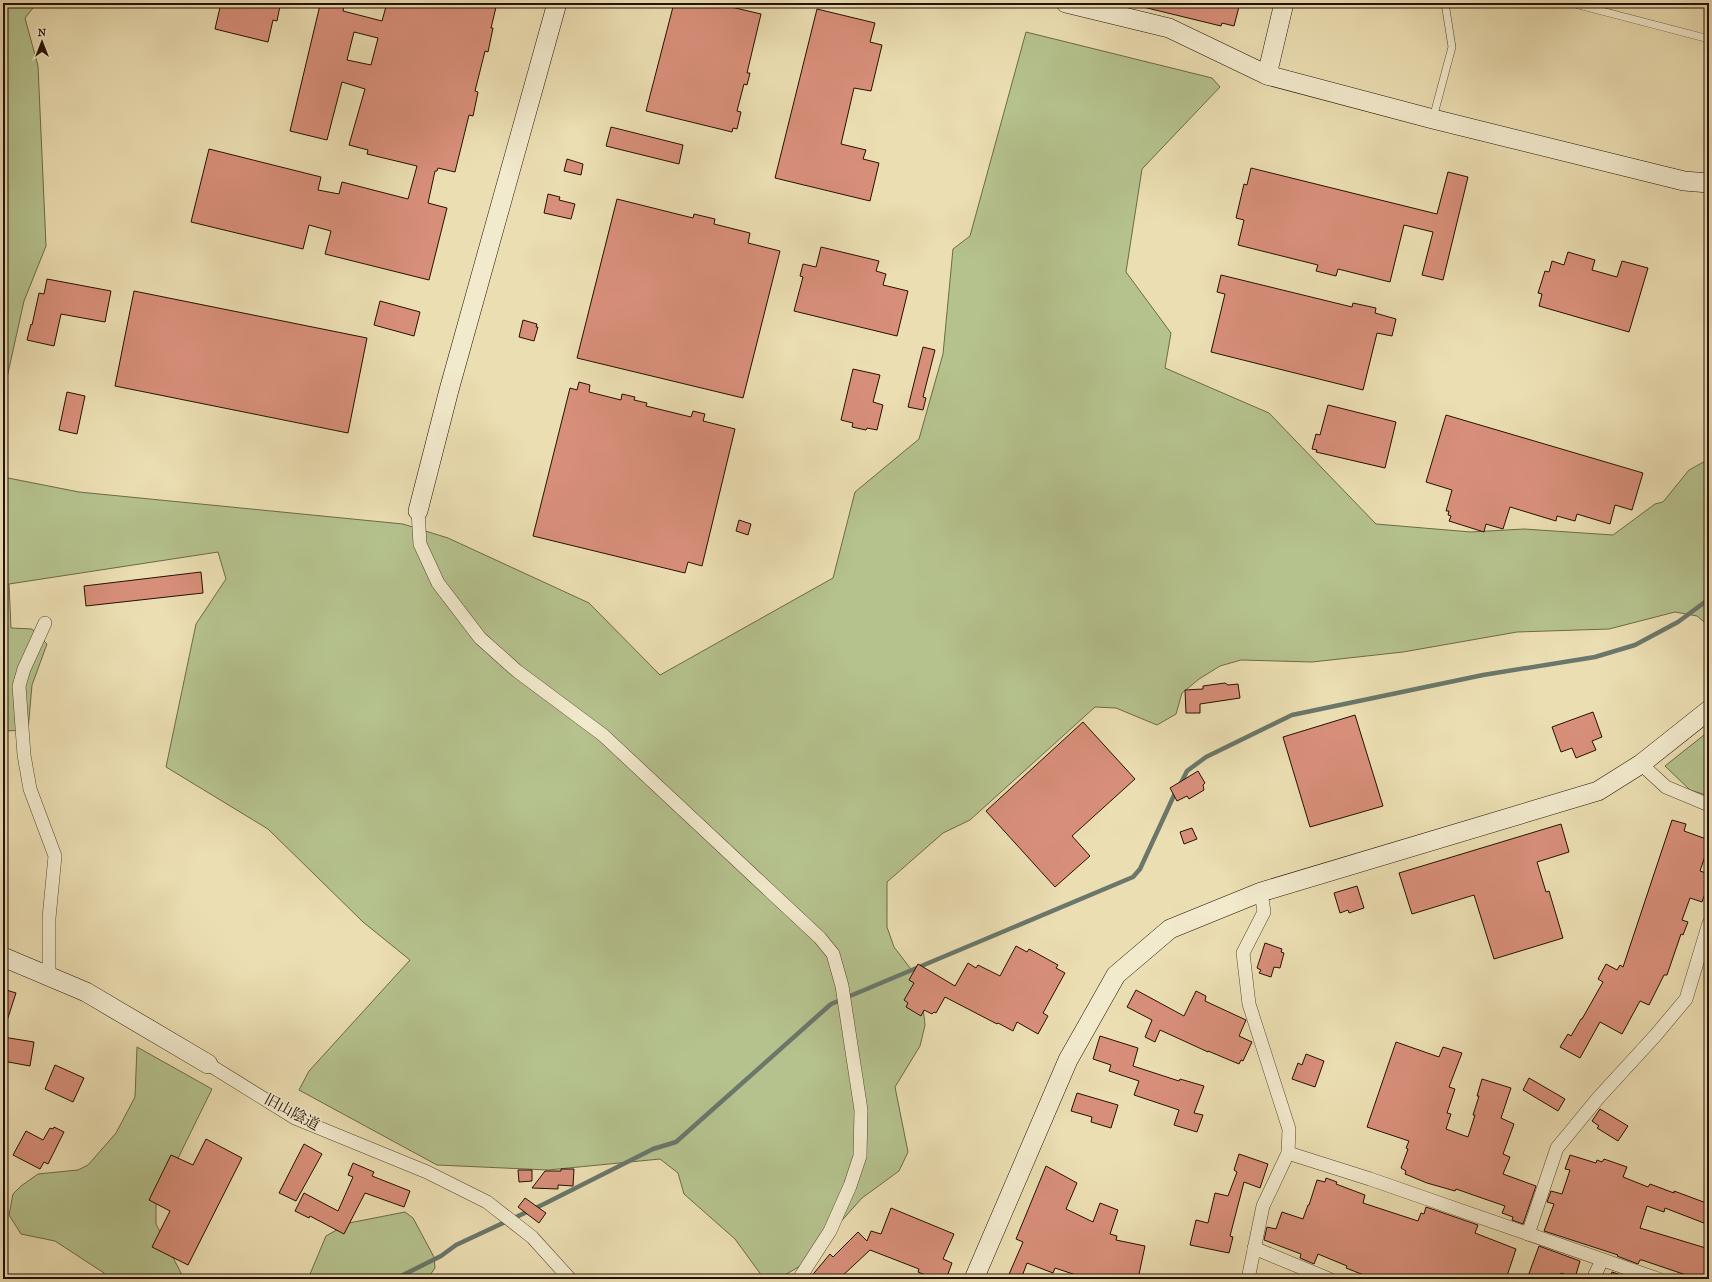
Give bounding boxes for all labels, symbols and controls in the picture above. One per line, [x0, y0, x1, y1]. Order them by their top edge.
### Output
north arrow [22, 22, 62, 62]
text: N [38, 26, 47, 39]
street label: 旧山陰道 [261, 1090, 323, 1134]

